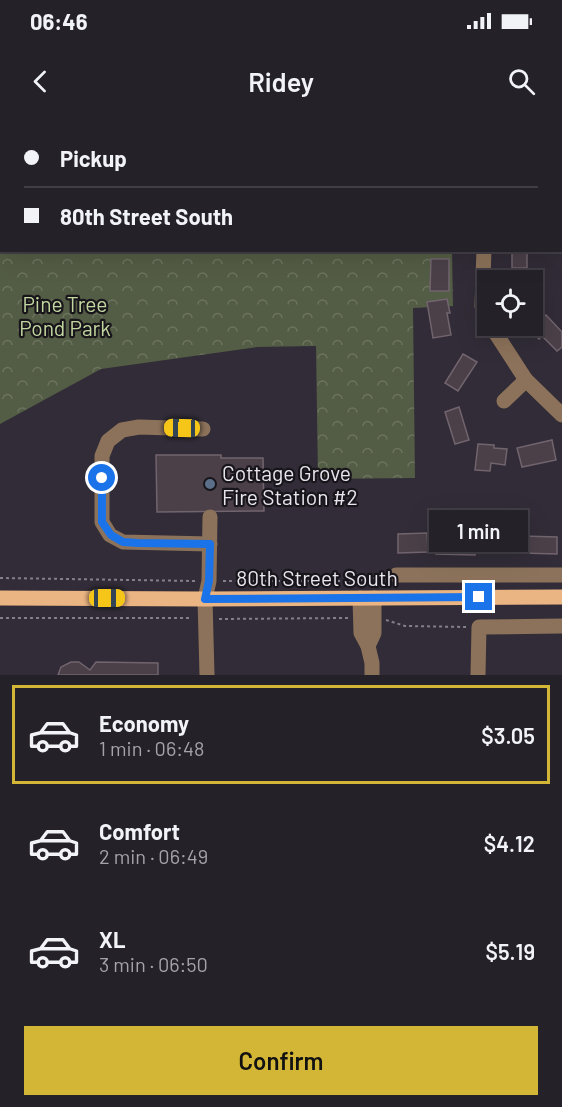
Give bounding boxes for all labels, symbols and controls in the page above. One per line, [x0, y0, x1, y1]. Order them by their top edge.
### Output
text: 06:46 [30, 8, 88, 34]
icon: back [24, 65, 57, 98]
text: Ridey [248, 65, 314, 97]
icon: search [505, 65, 538, 98]
text: Pickup [60, 145, 127, 171]
text: 80th Street South [60, 203, 233, 229]
map controls [477, 270, 543, 336]
button: locate [477, 270, 543, 336]
park label: Pine Tree Pond Park [19, 291, 111, 340]
car [164, 419, 200, 437]
place label: Cottage Grove Fire Station #2 [222, 460, 358, 509]
route start [88, 464, 115, 491]
marker: Cottage Grove Fire Station #2 [203, 477, 217, 491]
callout: 1 min [430, 510, 528, 552]
text: 1 min [457, 519, 500, 543]
street label: 80th Street South [236, 565, 398, 590]
route end [465, 583, 492, 610]
car [89, 589, 125, 607]
icon: car [27, 708, 81, 762]
text: Economy [99, 710, 189, 736]
text: $3.05 [481, 722, 535, 748]
text: 1 min · 06:48 [99, 736, 204, 760]
icon: car [27, 816, 81, 870]
text: Comfort [99, 818, 180, 844]
text: $4.12 [484, 830, 535, 856]
text: 2 min · 06:49 [99, 844, 208, 868]
icon: car [27, 924, 81, 978]
text: XL [99, 926, 125, 952]
text: $5.19 [485, 938, 535, 964]
text: 3 min · 06:50 [99, 952, 208, 976]
button: Confirm [24, 1026, 538, 1095]

